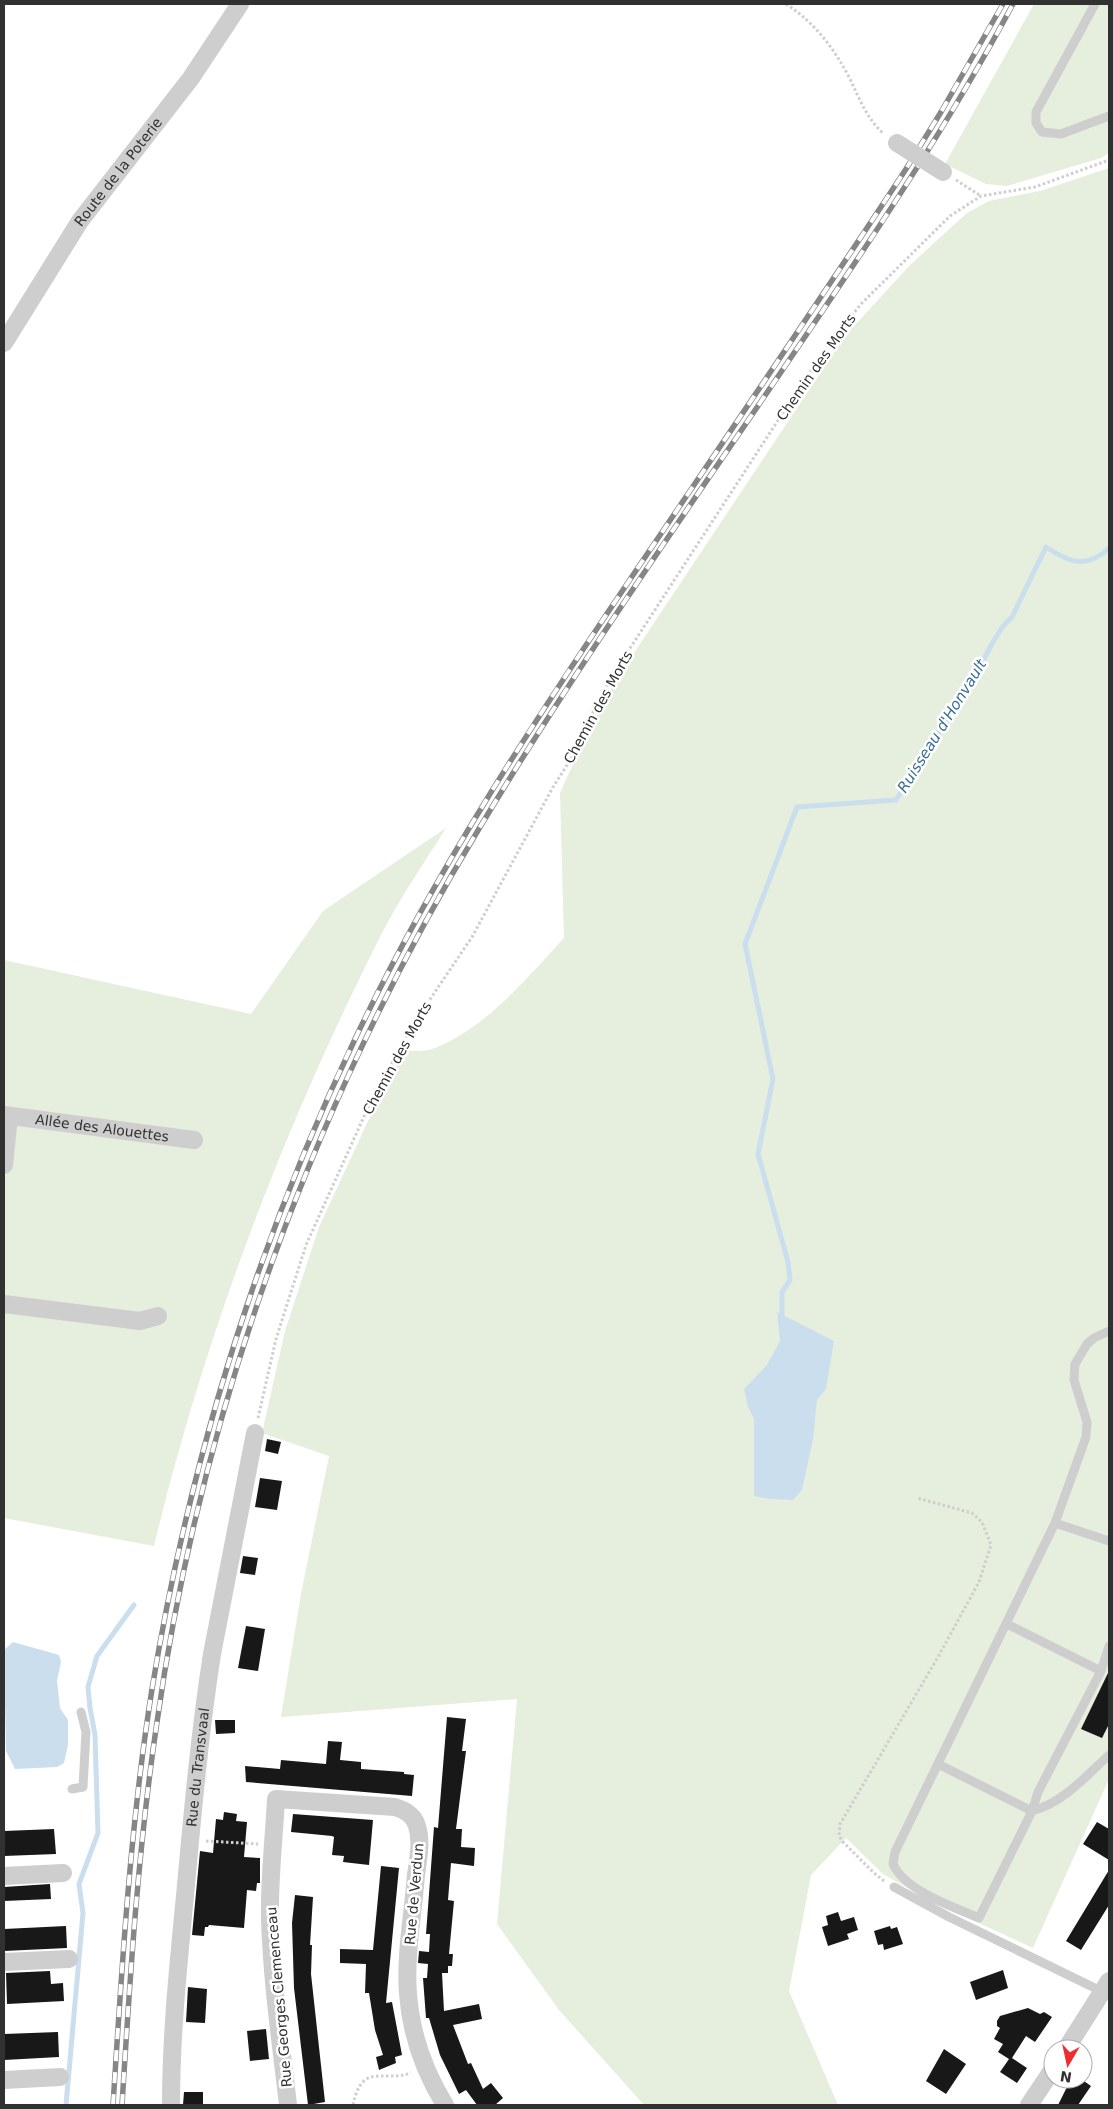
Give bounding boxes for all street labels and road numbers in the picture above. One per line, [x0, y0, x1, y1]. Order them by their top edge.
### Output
street label: Route de la Poterie [71, 114, 165, 229]
street label: Chemin des Morts [773, 311, 859, 423]
street label: Chemin des Morts [560, 648, 636, 766]
street label: Chemin des Morts [359, 999, 435, 1117]
street label: Allée des Alouettes [34, 1111, 170, 1145]
street label: Rue du Transvaal [183, 1707, 212, 1827]
street label: Rue de Verdun [402, 1842, 426, 1946]
street label: Rue Georges Clemenceau [263, 1906, 295, 2088]

